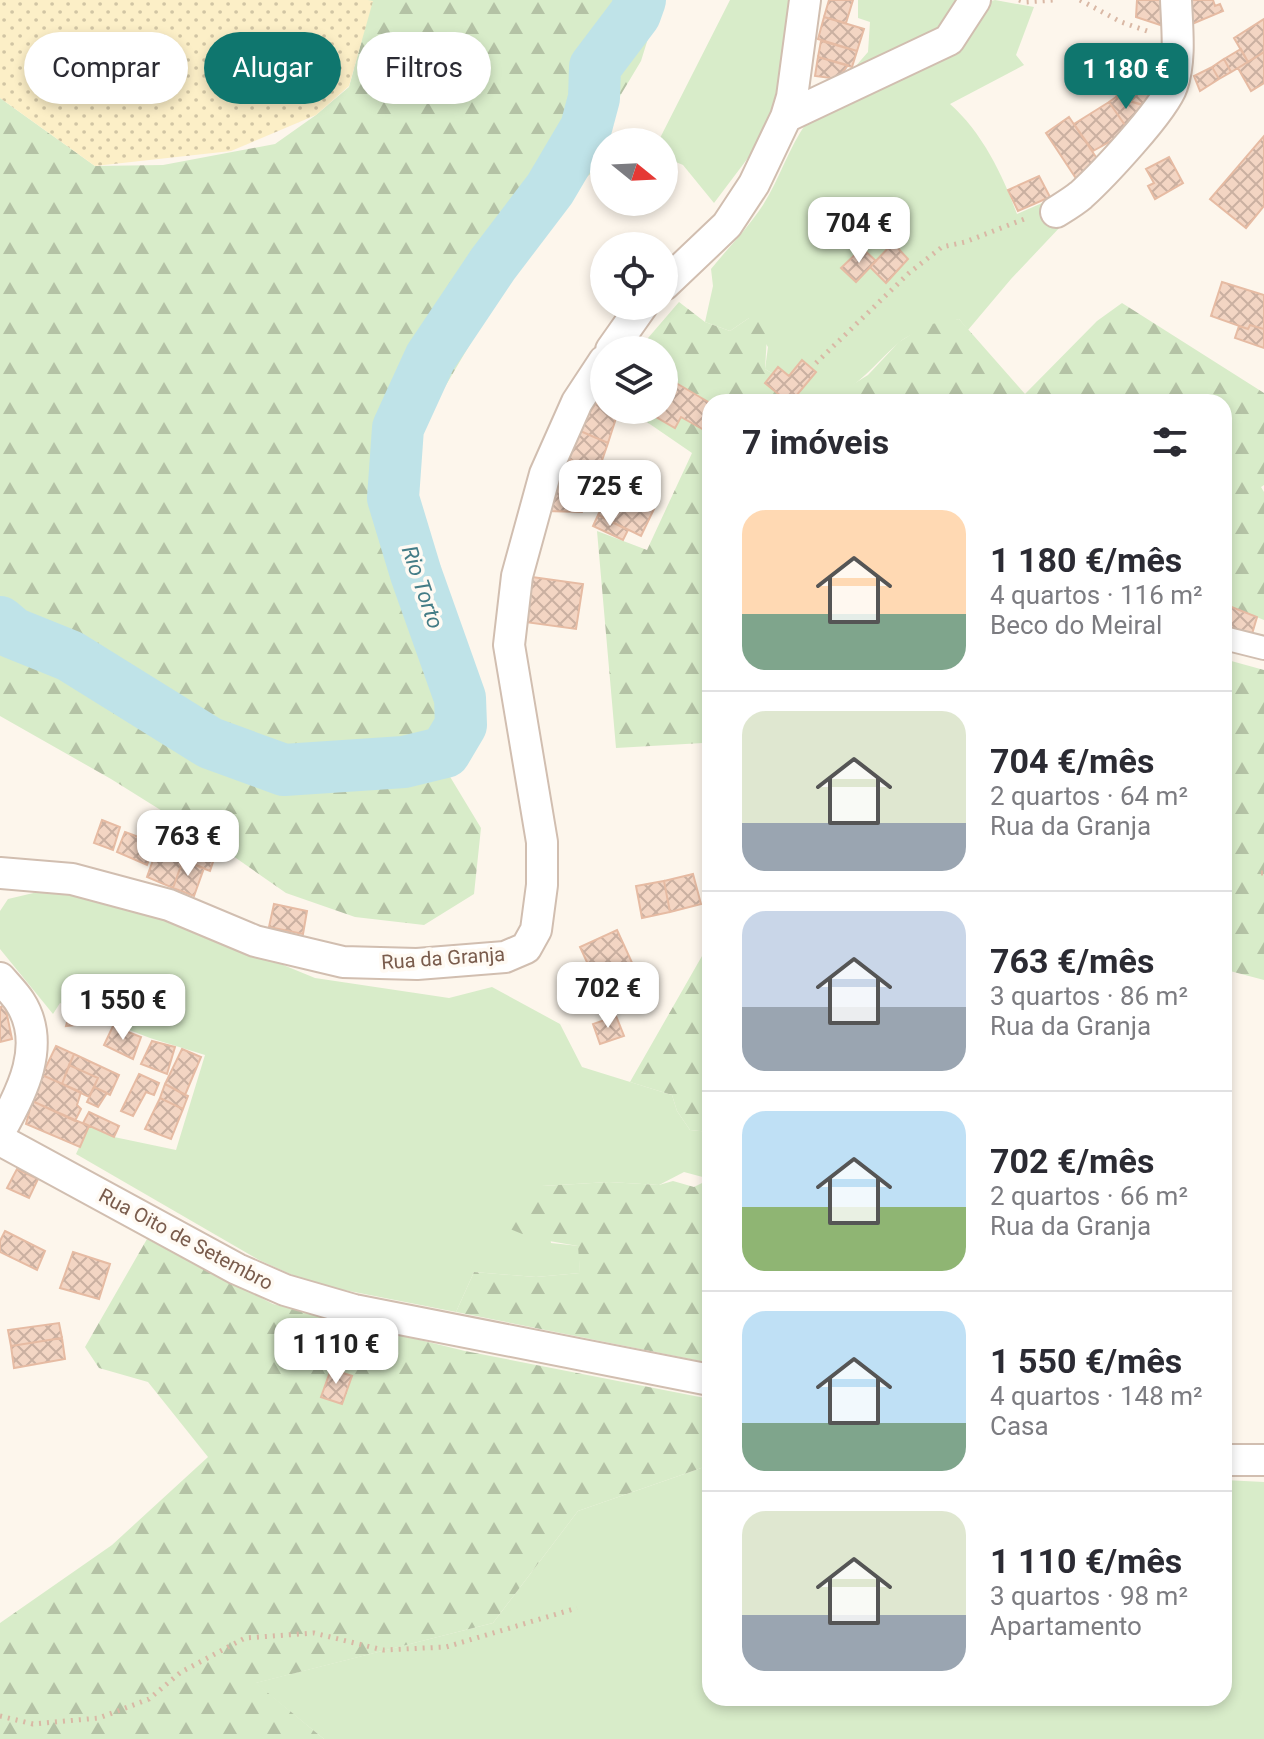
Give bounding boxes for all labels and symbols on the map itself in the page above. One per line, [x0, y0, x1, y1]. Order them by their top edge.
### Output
pin: 1 180 € [1052, 43, 1200, 111]
north arrow [590, 128, 678, 216]
pin: 704 € [803, 197, 915, 265]
pin: 725 € [554, 460, 666, 528]
water label: Rio Torto [397, 542, 448, 632]
pin: 763 € [132, 810, 244, 878]
street label: Rua da Granja [380, 942, 506, 974]
pin: 702 € [552, 962, 664, 1030]
pin: 1 550 € [49, 974, 197, 1042]
street label: Rua Oito de Setembro [95, 1183, 277, 1295]
pin: 1 110 € [262, 1318, 410, 1386]

